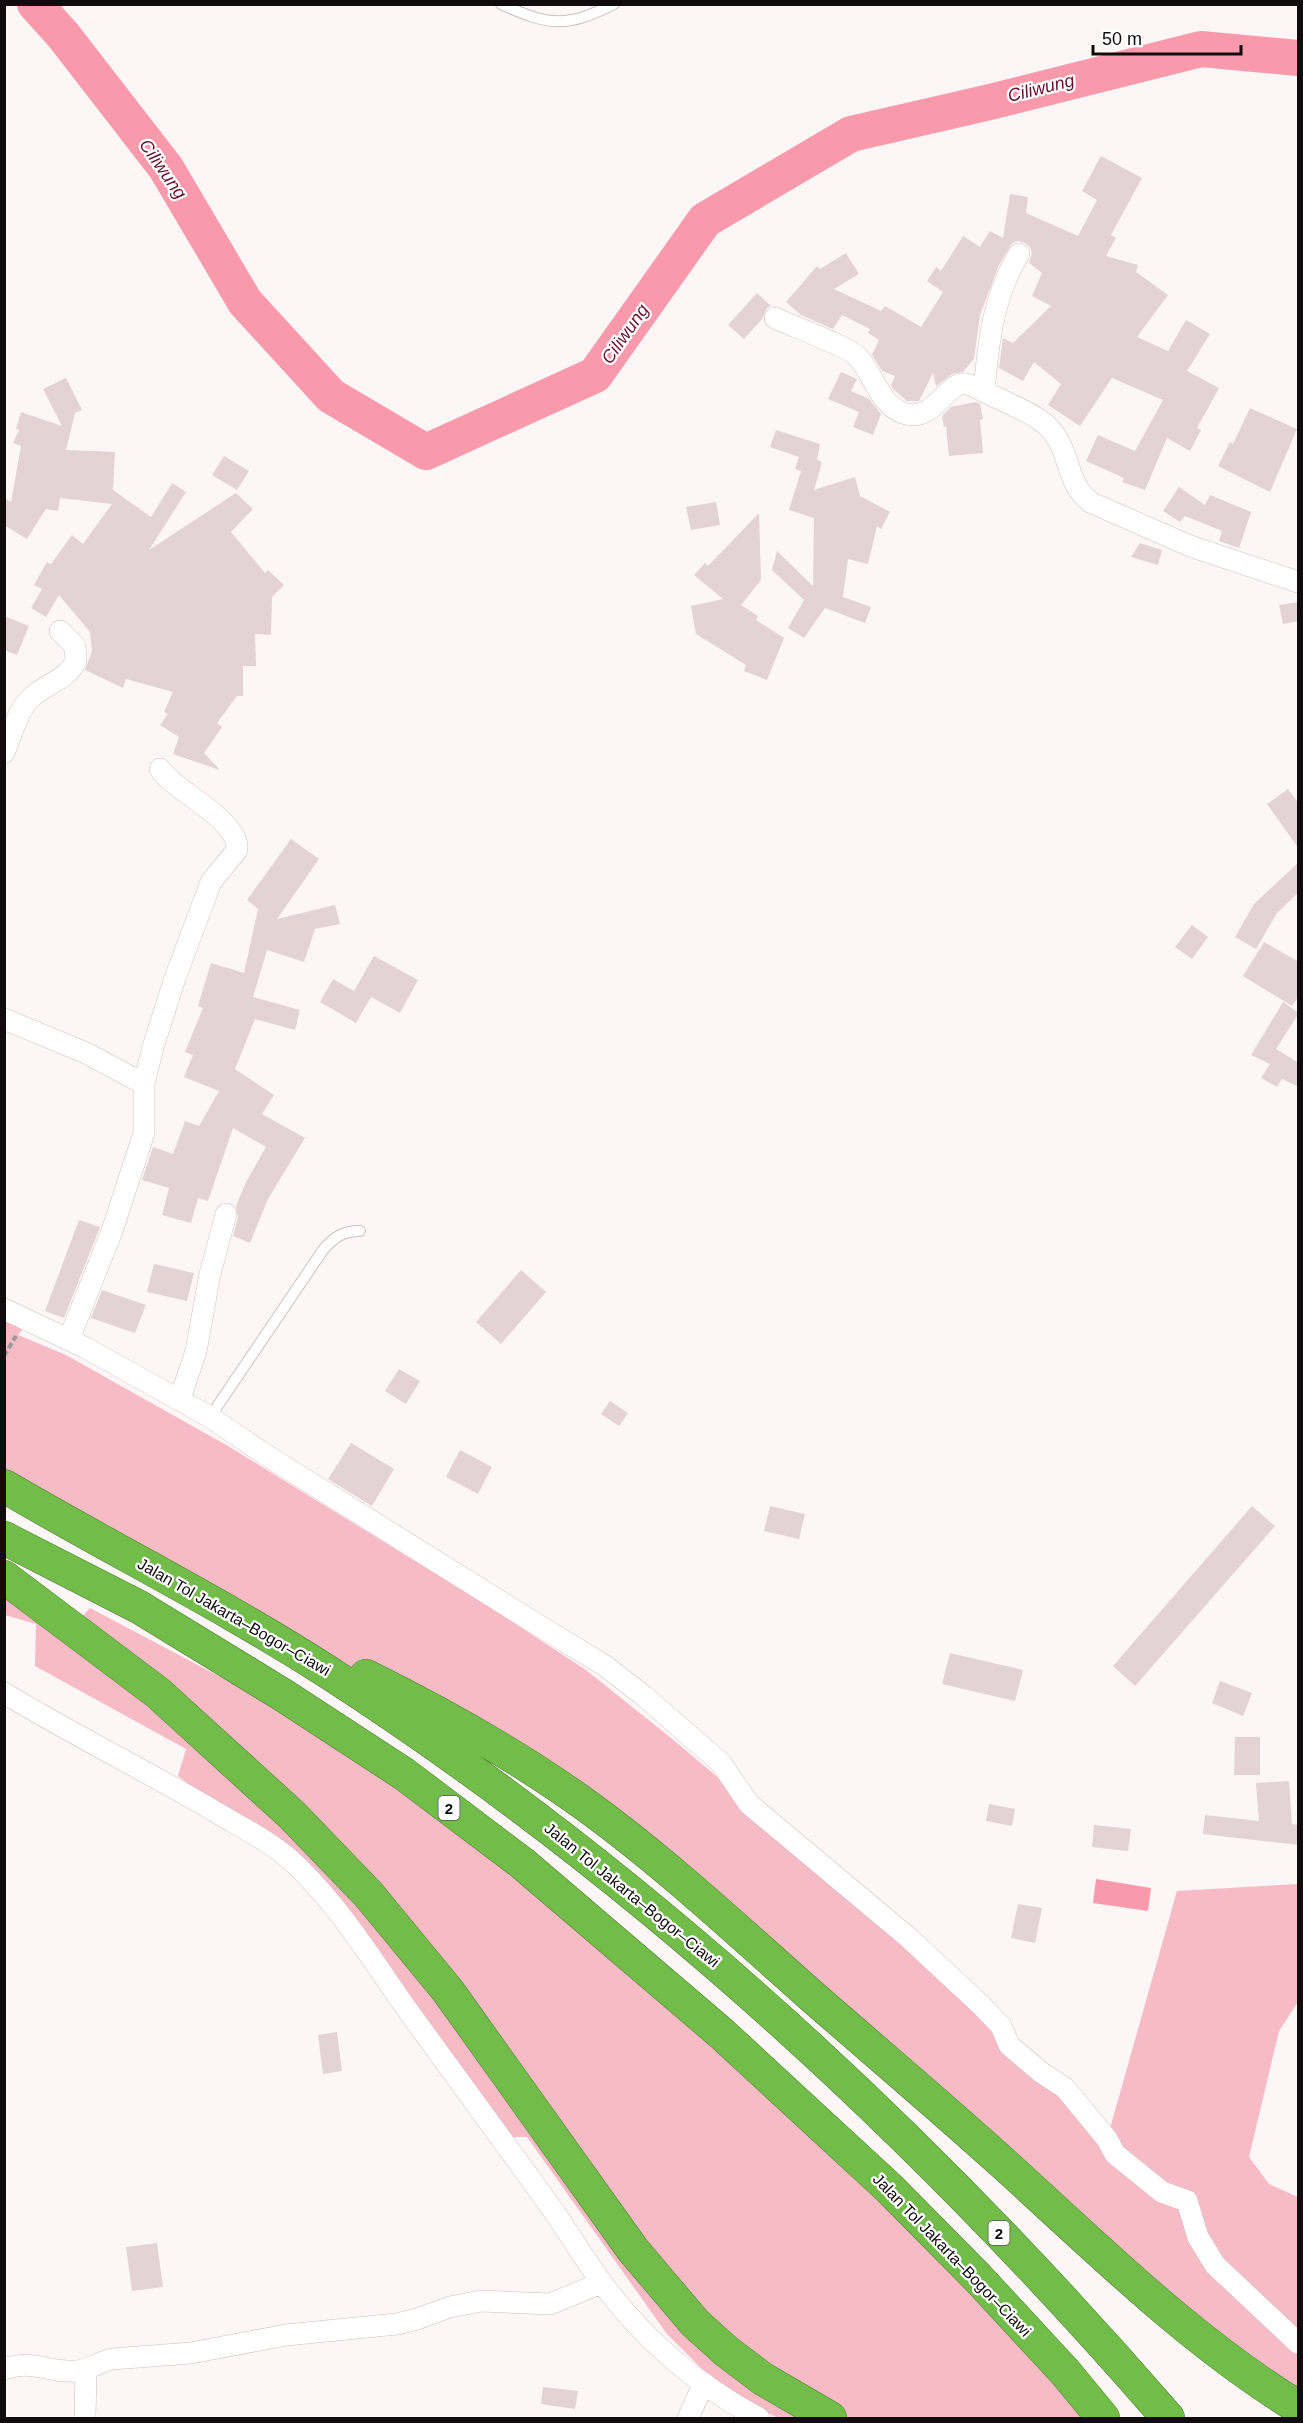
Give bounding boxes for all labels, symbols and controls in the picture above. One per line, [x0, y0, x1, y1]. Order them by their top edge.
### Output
scale bar [1093, 18, 1242, 56]
text: 50 m [1102, 29, 1142, 49]
water label: Ciliwung [1006, 70, 1076, 106]
water label: Ciliwung [135, 135, 191, 203]
water label: Ciliwung [597, 300, 653, 368]
street label: Jalan Tol Jakarta–Bogor–Ciawi [135, 1555, 333, 1679]
road number: 2 [438, 1796, 460, 1820]
street label: Jalan Tol Jakarta–Bogor–Ciawi [541, 1819, 723, 1971]
street label: Jalan Tol Jakarta–Bogor–Ciawi [870, 2170, 1034, 2340]
road number: 2 [988, 2221, 1010, 2245]

